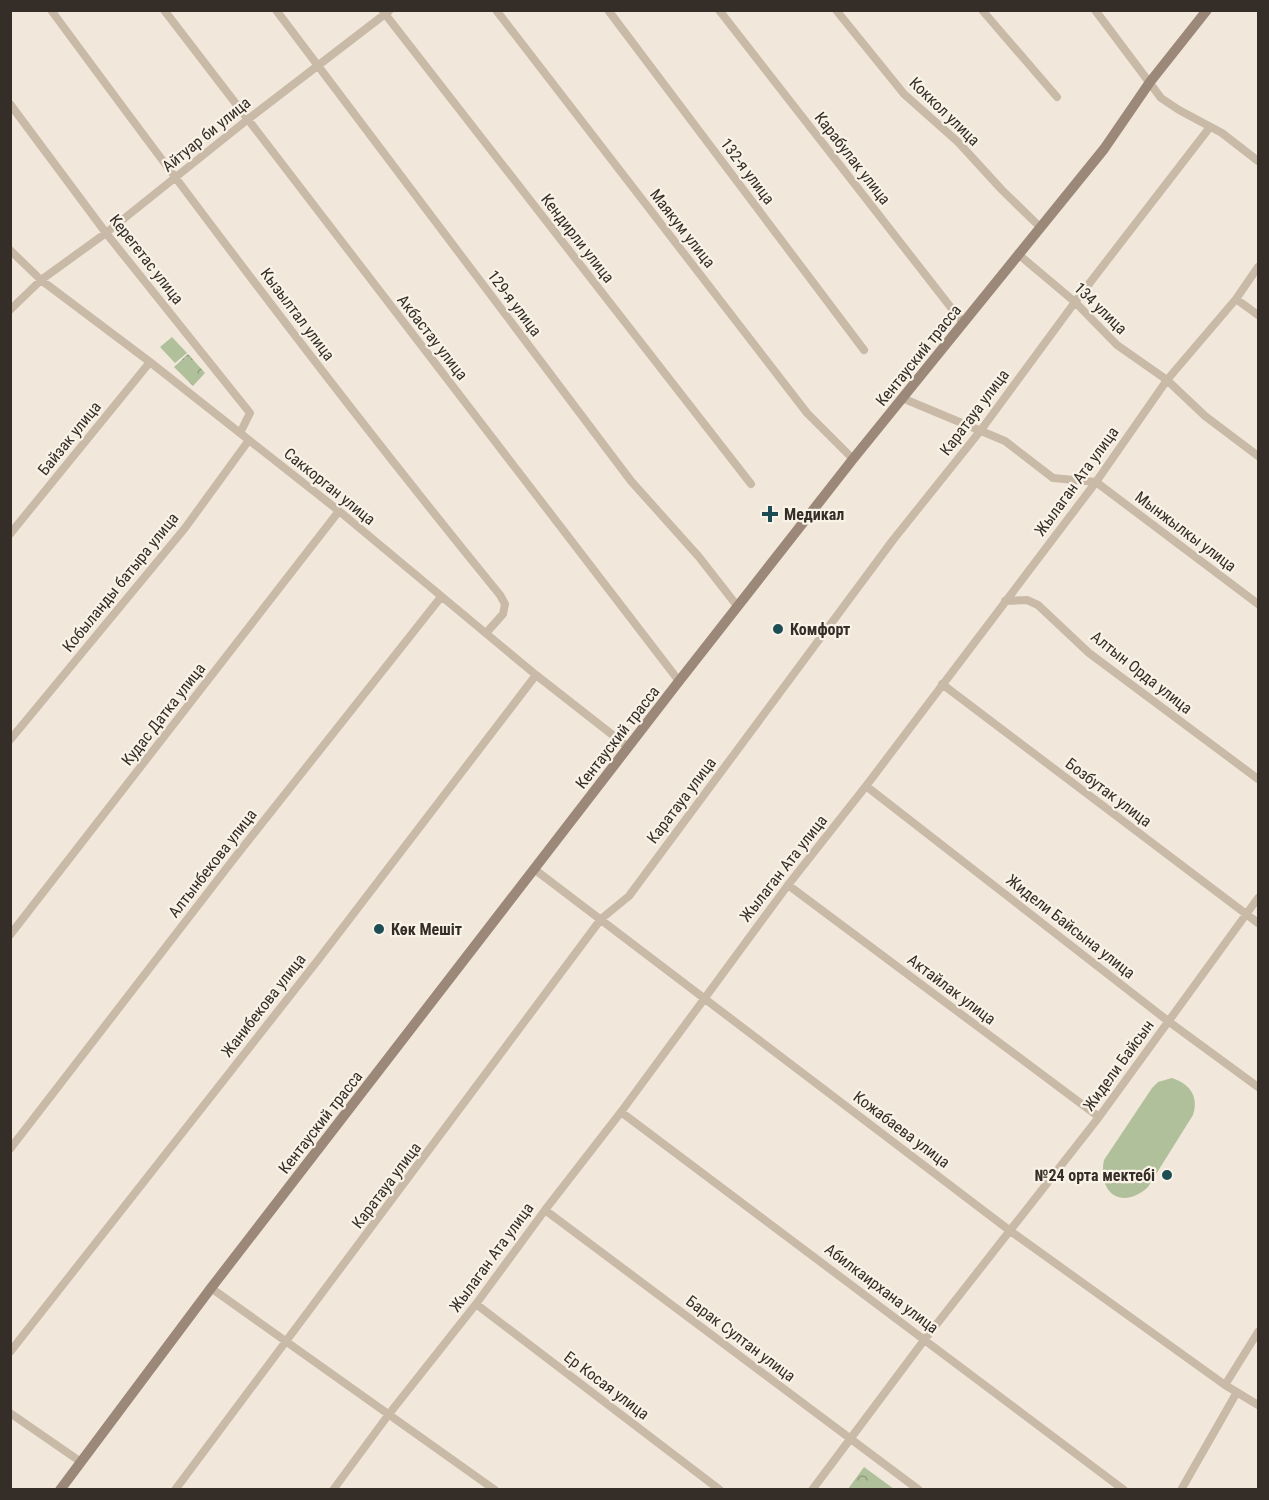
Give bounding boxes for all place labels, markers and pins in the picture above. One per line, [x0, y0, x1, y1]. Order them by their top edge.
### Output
marker: Медикал [761, 505, 779, 523]
place label: Медикал [784, 505, 844, 524]
place label: Комфорт [790, 620, 850, 639]
marker: Комфорт [771, 622, 785, 636]
place label: Көк Мешіт [391, 920, 462, 939]
marker: Көк Мешіт [372, 922, 386, 936]
place label: №24 орта мектебі [1034, 1166, 1155, 1185]
marker: №24 орта мектебі [1160, 1168, 1174, 1182]

